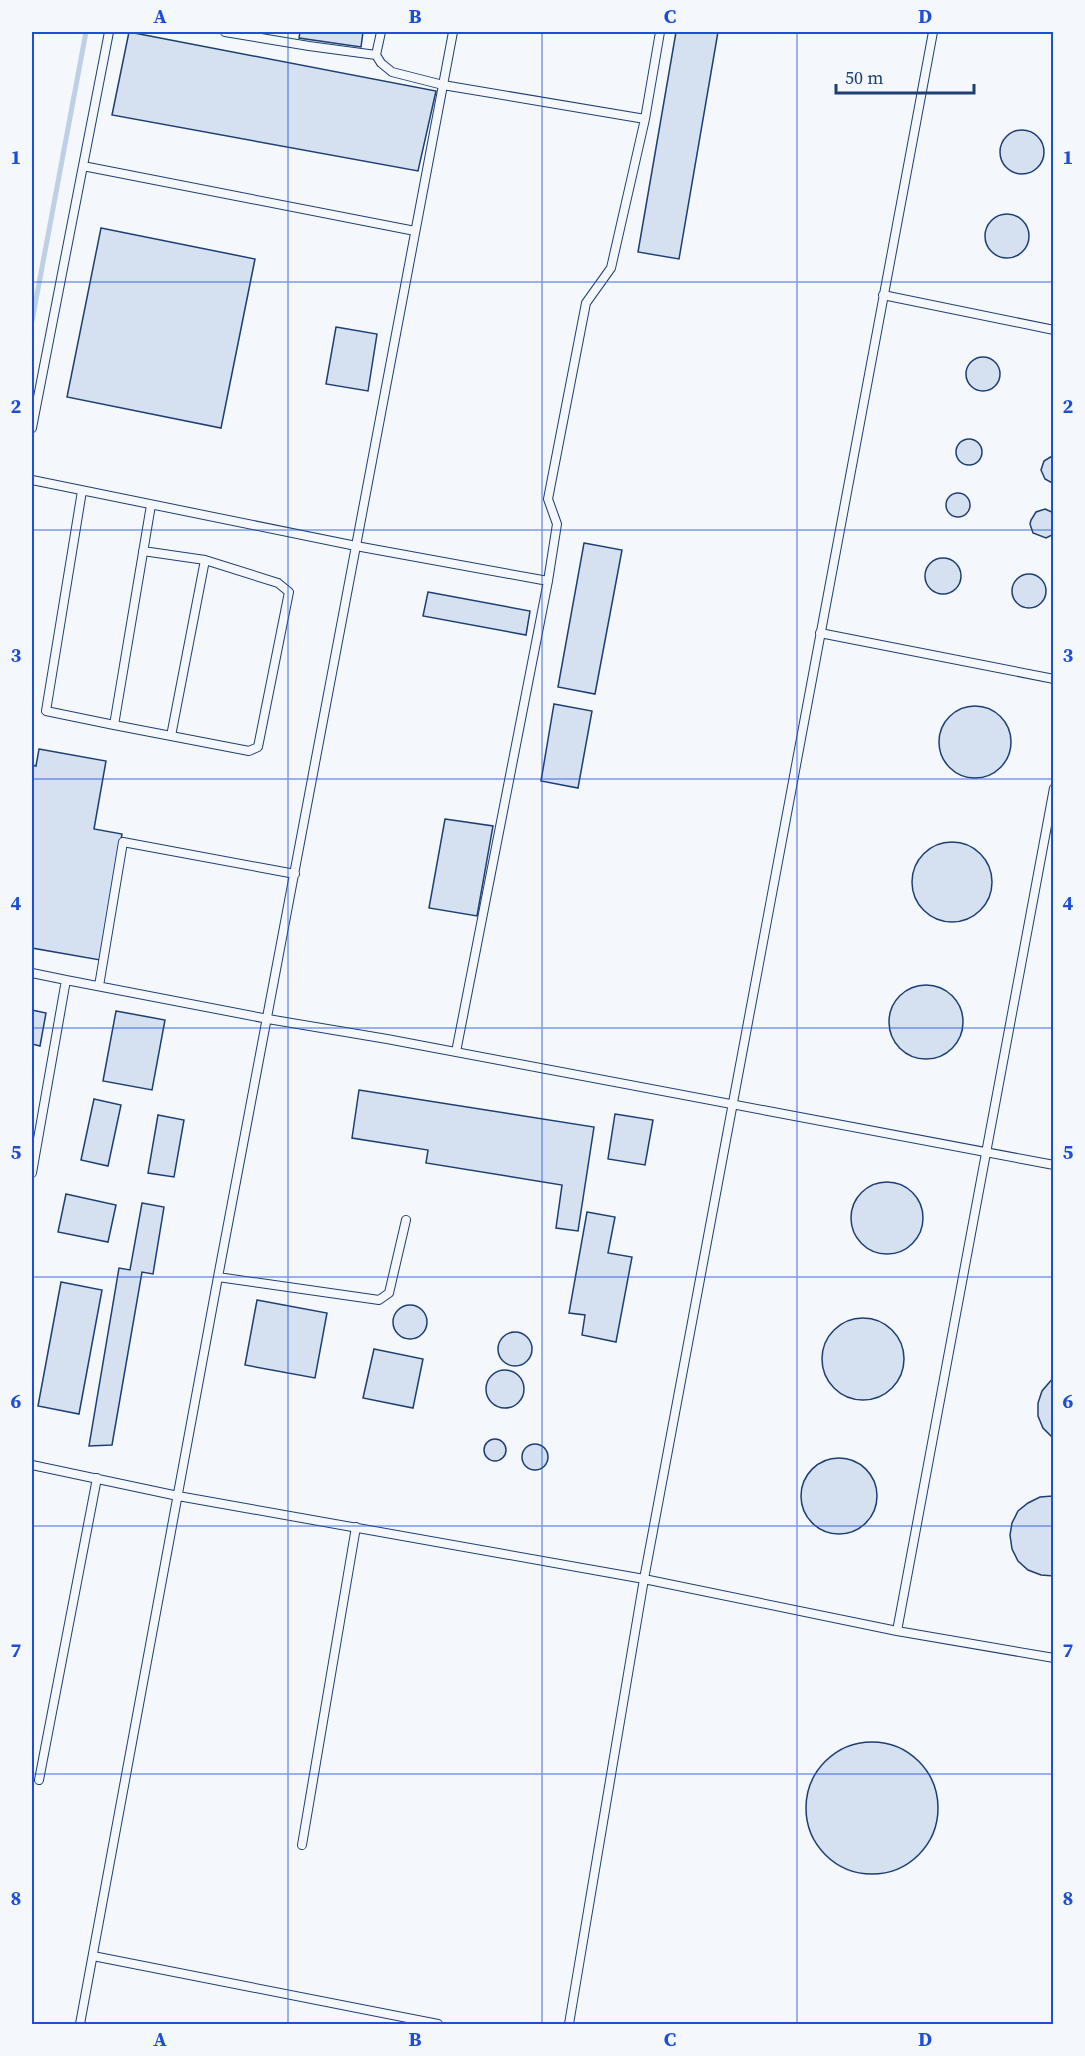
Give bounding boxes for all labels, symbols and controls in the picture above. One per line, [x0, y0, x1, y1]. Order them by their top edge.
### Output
text: A [153, 2, 167, 30]
text: B [408, 2, 422, 30]
text: C [664, 2, 676, 30]
text: D [918, 2, 932, 30]
scale bar [836, 57, 974, 95]
text: 50 m [845, 65, 883, 90]
text: 1 [11, 143, 21, 171]
text: 1 [1063, 143, 1073, 171]
text: 2 [11, 392, 22, 420]
text: 2 [1063, 392, 1074, 420]
text: 3 [11, 641, 22, 669]
text: 3 [1063, 641, 1074, 669]
text: 4 [11, 889, 22, 917]
text: 4 [1063, 889, 1074, 917]
text: 5 [11, 1138, 22, 1166]
text: 5 [1063, 1138, 1074, 1166]
text: 6 [11, 1387, 22, 1415]
text: 6 [1063, 1387, 1074, 1415]
text: 7 [11, 1636, 22, 1664]
text: 7 [1063, 1636, 1074, 1664]
text: 8 [11, 1884, 21, 1912]
text: 8 [1063, 1884, 1073, 1912]
text: A [153, 2025, 167, 2053]
text: B [408, 2025, 422, 2053]
text: C [664, 2025, 676, 2053]
text: D [918, 2025, 932, 2053]

